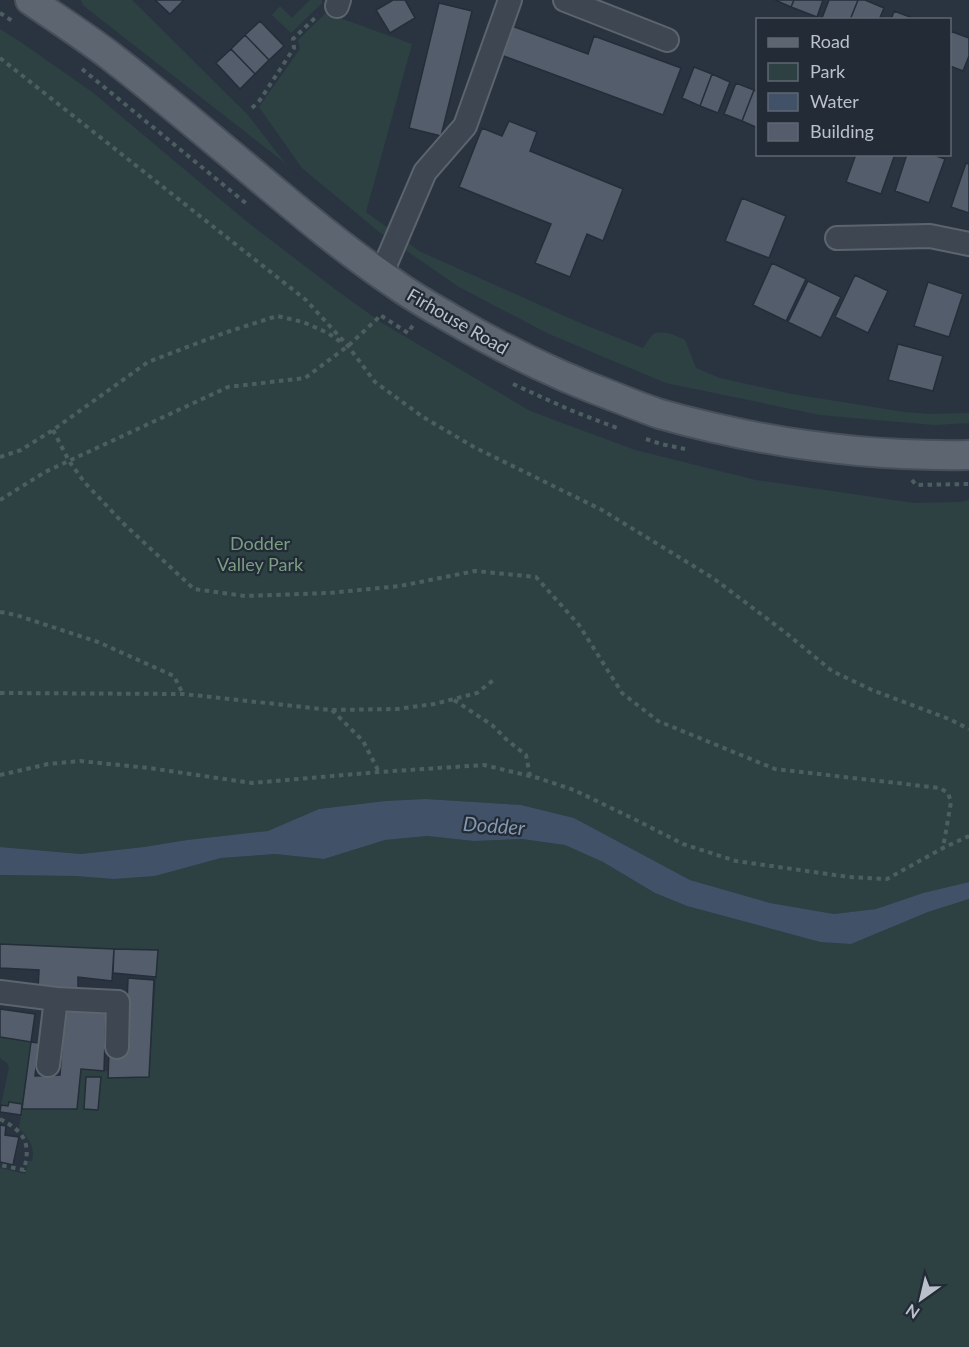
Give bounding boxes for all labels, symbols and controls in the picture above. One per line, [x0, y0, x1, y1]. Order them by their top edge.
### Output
legend [756, 18, 951, 156]
text: Road [810, 30, 850, 52]
text: Park [810, 60, 846, 82]
text: Water [810, 90, 859, 112]
text: Building [810, 120, 874, 142]
street label: Firhouse Road [404, 283, 512, 359]
park label: Dodder Valley Park [217, 532, 304, 575]
water label: Dodder [462, 811, 527, 839]
north arrow [891, 1269, 951, 1329]
text: N [902, 1301, 923, 1323]

